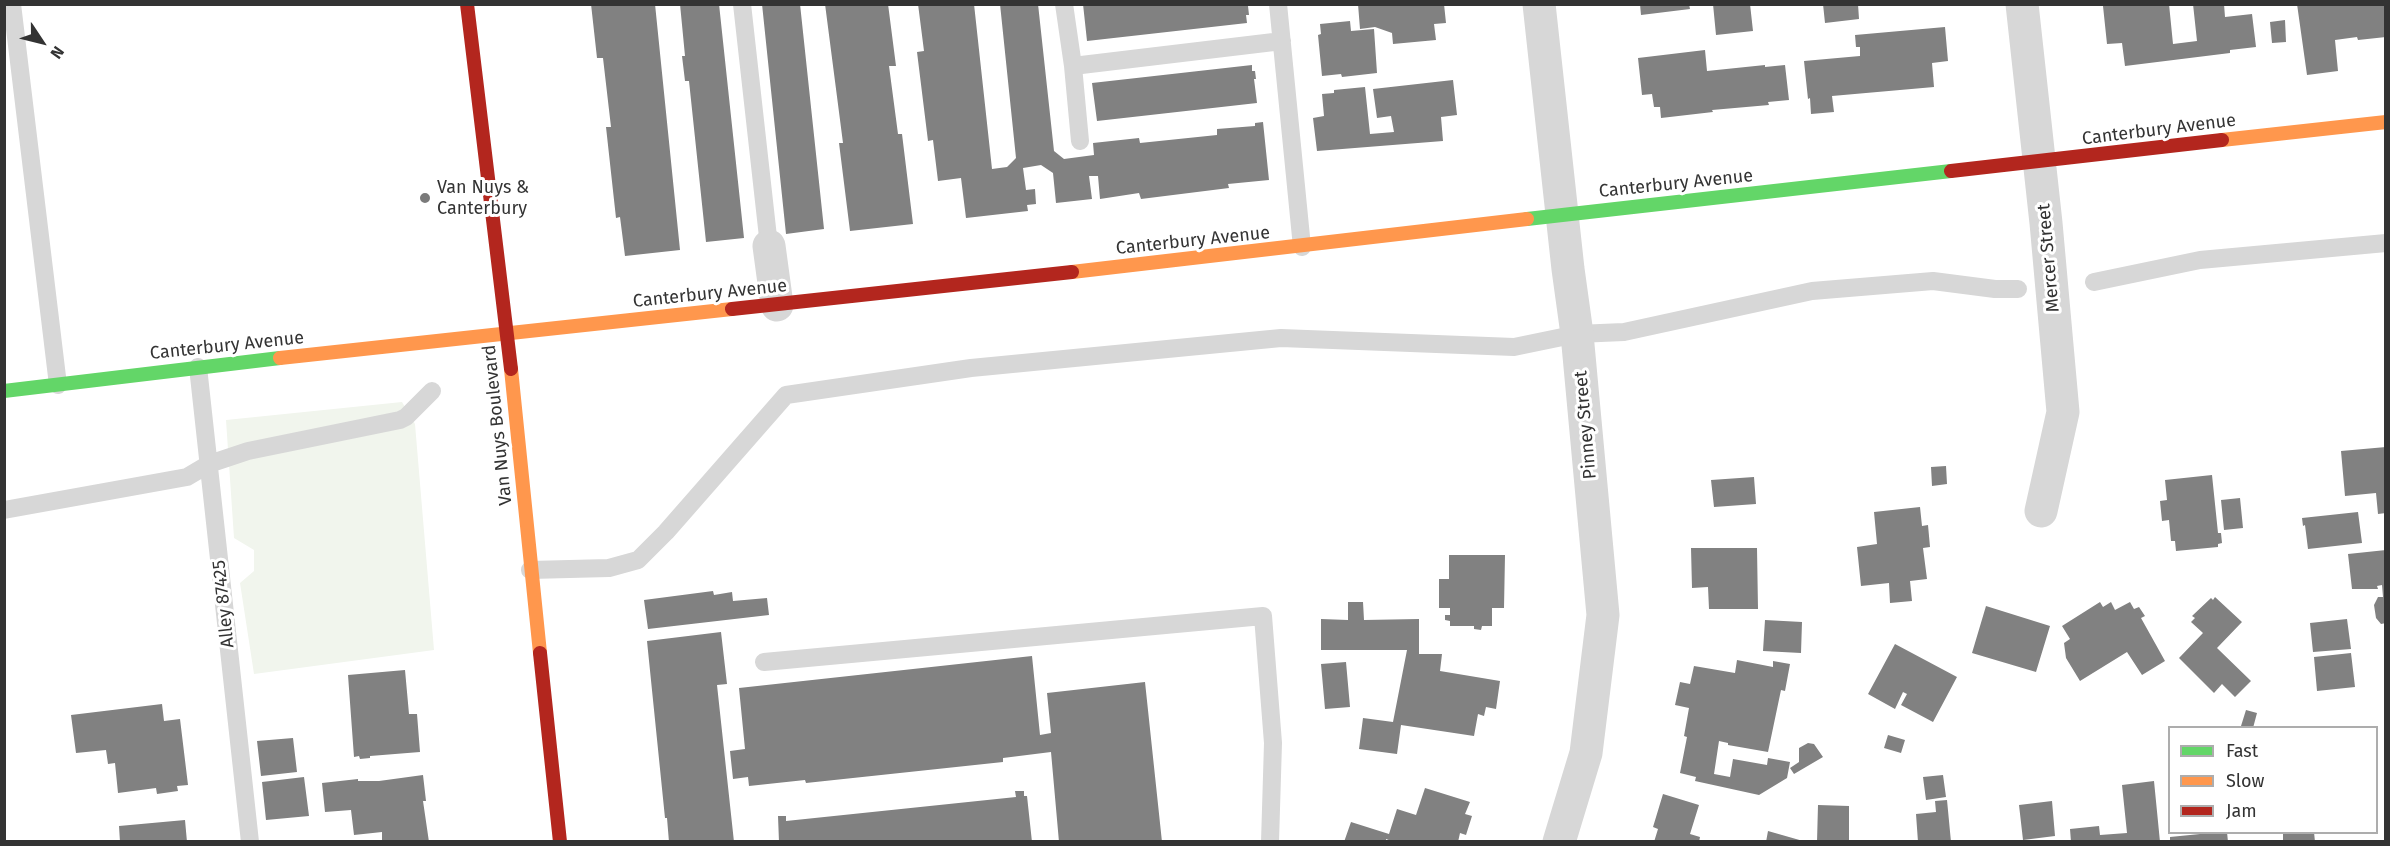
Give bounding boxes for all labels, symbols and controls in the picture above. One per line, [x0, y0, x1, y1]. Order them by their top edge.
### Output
north arrow [12, 12, 72, 72]
text: N [46, 43, 68, 62]
street label: Canterbury Avenue [2081, 110, 2237, 150]
street label: Canterbury Avenue [1598, 165, 1754, 203]
place label: Van Nuys & Canterbury [437, 177, 529, 219]
marker: Van Nuys & Canterbury [418, 191, 432, 205]
street label: Mercer Street [2033, 203, 2065, 313]
street label: Canterbury Avenue [1115, 222, 1271, 260]
street label: Canterbury Avenue [632, 275, 788, 313]
street label: Canterbury Avenue [149, 327, 305, 365]
street label: Van Nuys Boulevard [479, 344, 517, 506]
street label: Pinney Street [1570, 370, 1602, 480]
street label: Alley 87425 [209, 559, 239, 649]
legend [2168, 726, 2378, 834]
text: Fast [2226, 740, 2258, 762]
text: Slow [2226, 770, 2264, 792]
text: Jam [2226, 800, 2257, 822]

